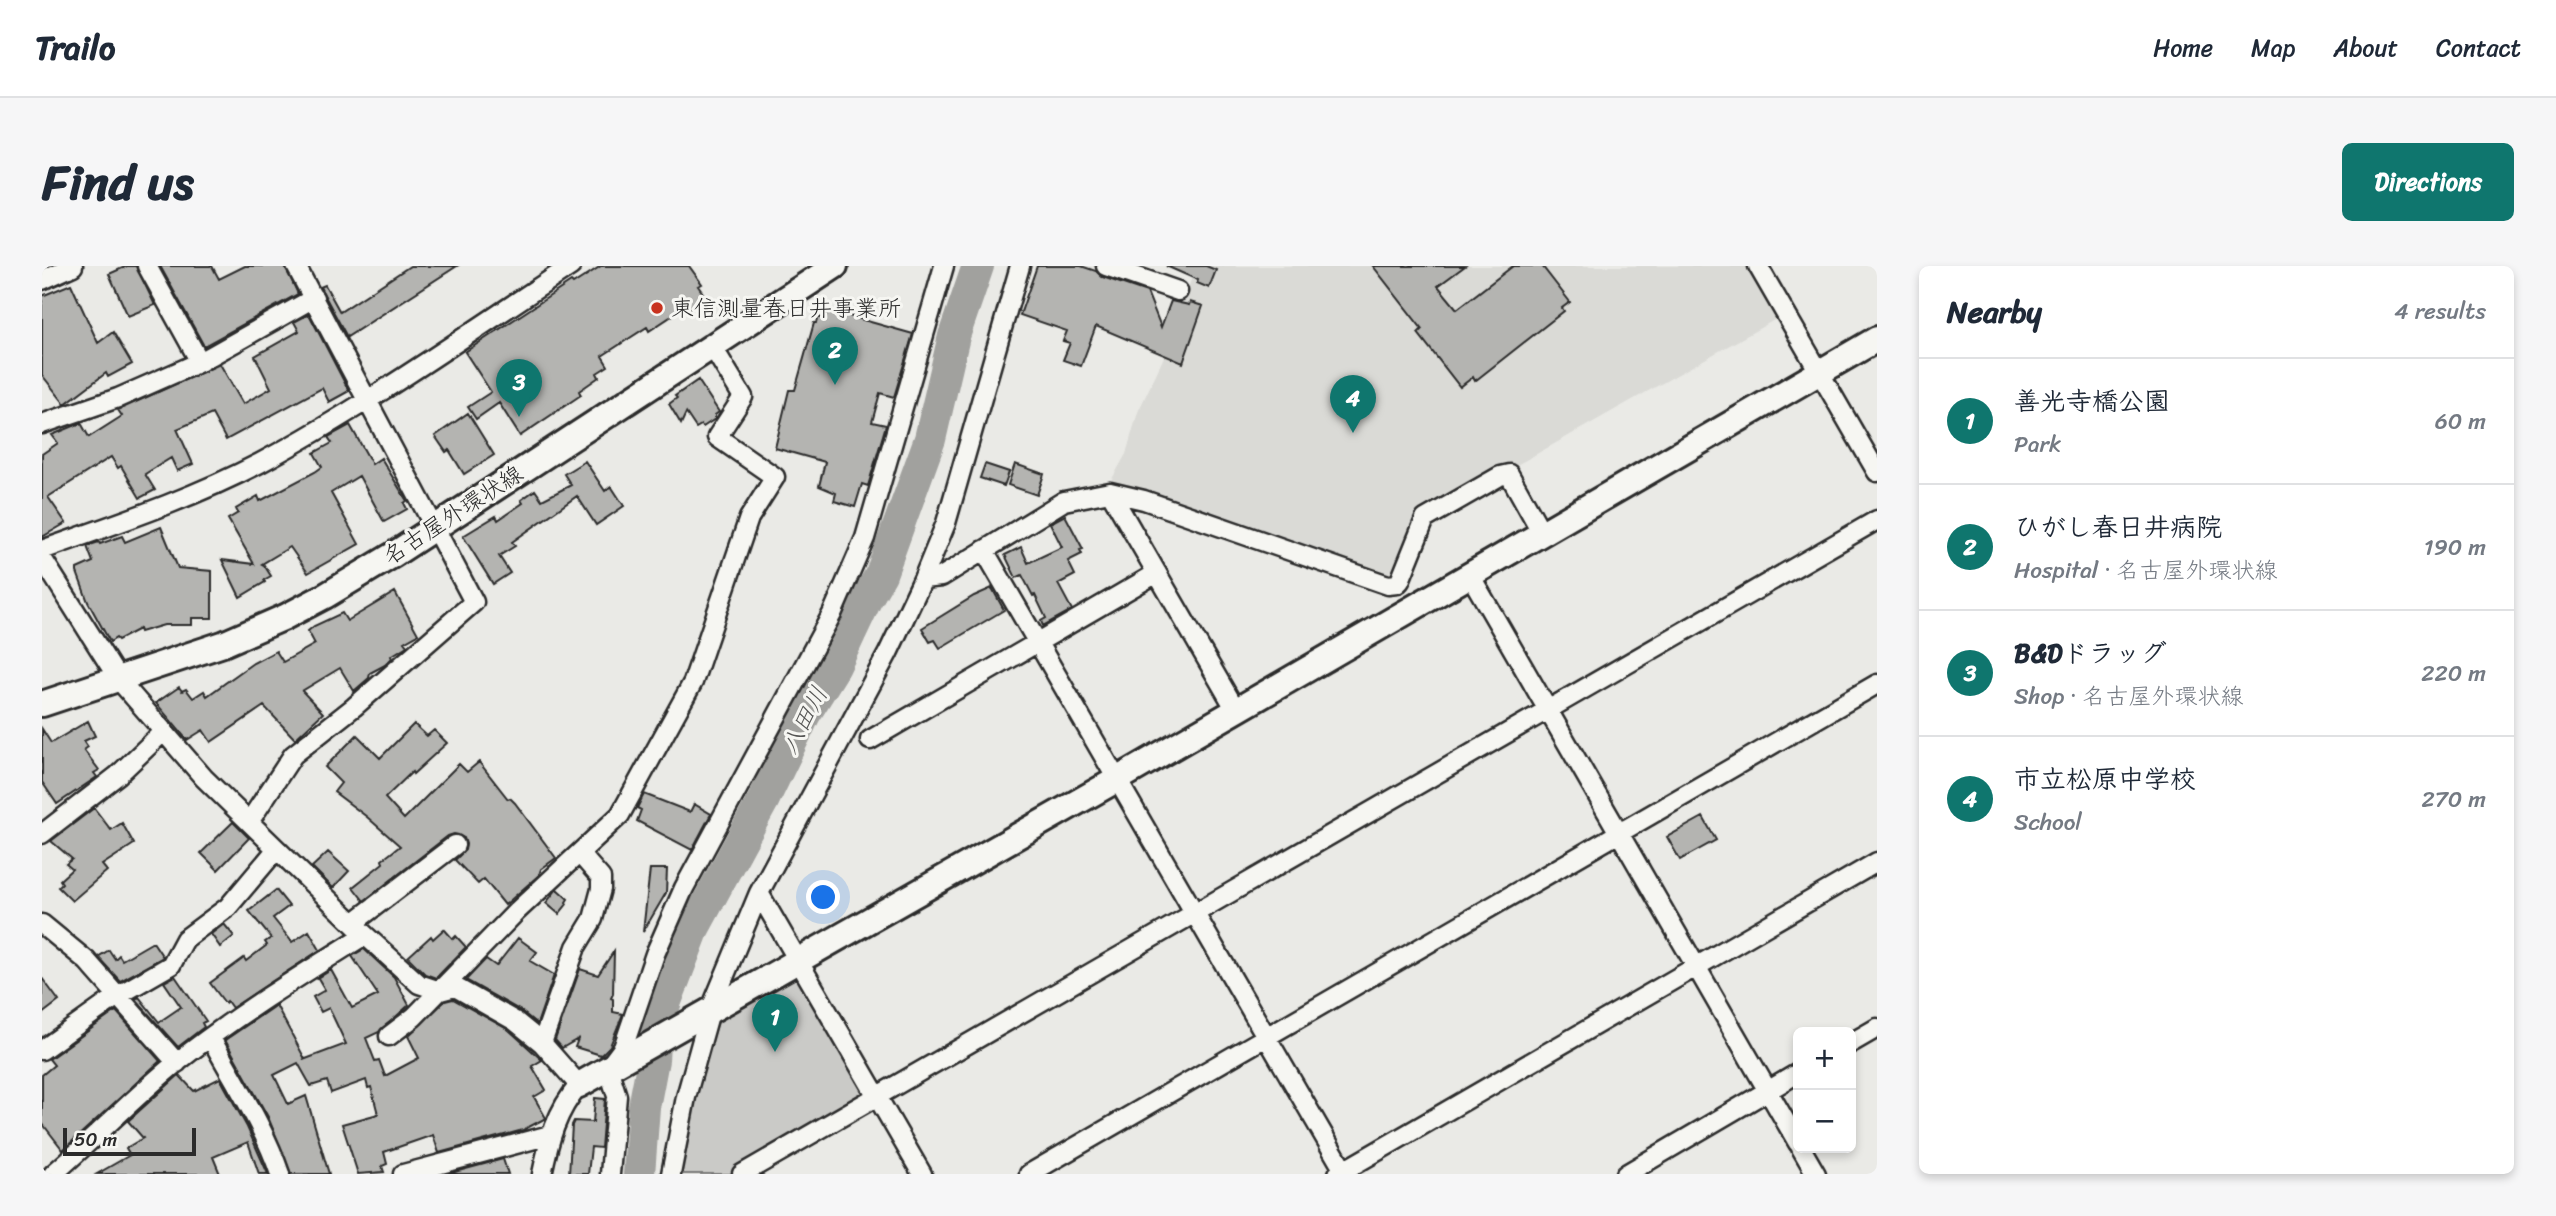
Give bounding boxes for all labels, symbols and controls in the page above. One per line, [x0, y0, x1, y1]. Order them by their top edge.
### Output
text: Trailo [35, 19, 115, 77]
text: Home [2153, 27, 2213, 69]
text: Map [2251, 27, 2295, 69]
text: About [2333, 27, 2398, 69]
text: Contact [2436, 27, 2521, 69]
text: Find us [42, 139, 194, 226]
button: Directions [2342, 143, 2514, 221]
text: Nearby [1947, 285, 2042, 339]
place label: 東信測量春日井事業所 [671, 288, 901, 329]
text: 4 results [2394, 291, 2486, 332]
marker: 東信測量春日井事業所 [649, 300, 665, 316]
pin: 2 [812, 327, 858, 385]
pin: 3 [496, 359, 542, 417]
pin: 4 [1330, 375, 1376, 433]
text: 善光寺橋公園 [2014, 378, 2170, 424]
text: 1 [1965, 401, 1975, 442]
text: 60 m [2435, 401, 2486, 442]
text: Park [2014, 424, 2061, 465]
street label: 名古屋外環状線 [374, 454, 532, 576]
text: ひがし春日井病院 [2014, 504, 2222, 550]
text: 2 [1963, 527, 1977, 568]
text: 190 m [2424, 527, 2486, 568]
text: Hospital · 名古屋外環状線 [2014, 550, 2278, 591]
text: B&Dドラッグ [2014, 630, 2166, 676]
text: 3 [1964, 653, 1976, 694]
text: 220 m [2421, 653, 2486, 694]
text: Shop · 名古屋外環状線 [2014, 676, 2243, 717]
water label: 八田川 [769, 678, 839, 762]
text: 市立松原中学校 [2014, 756, 2196, 802]
text: 4 [1963, 779, 1977, 820]
text: 270 m [2421, 779, 2486, 820]
text: School [2014, 802, 2082, 843]
your location [806, 880, 840, 914]
pin: 1 [752, 994, 798, 1052]
map controls [1793, 1027, 1856, 1153]
button: + [1793, 1027, 1856, 1090]
button: − [1793, 1090, 1856, 1153]
text: 50 m [74, 1123, 117, 1156]
scale bar [63, 1125, 196, 1157]

